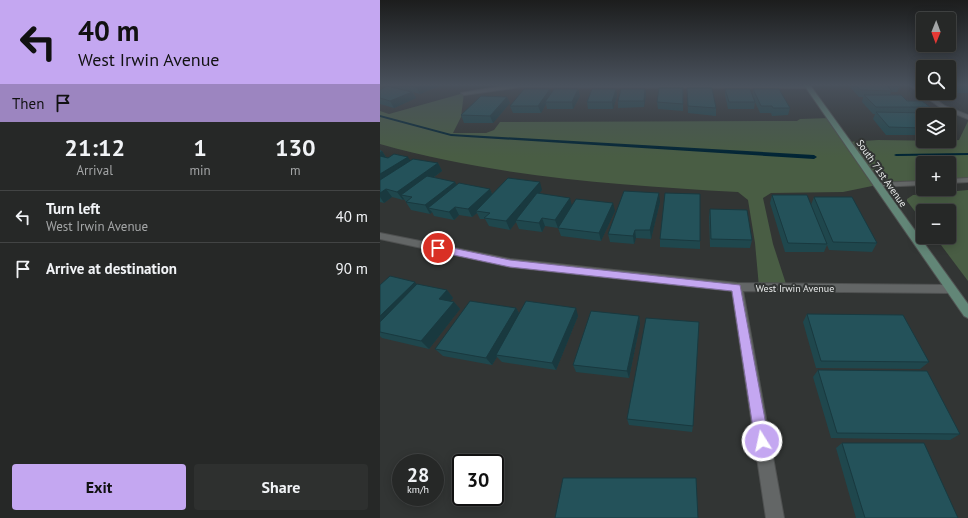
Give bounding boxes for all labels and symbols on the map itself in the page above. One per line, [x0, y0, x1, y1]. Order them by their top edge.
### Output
north arrow [916, 12, 956, 52]
street label: South 71st Avenue [853, 137, 910, 210]
pin [421, 231, 455, 265]
street label: West Irwin Avenue [756, 282, 834, 295]
position arrow [741, 420, 783, 462]
speed limit sign: 30 [452, 454, 504, 506]

